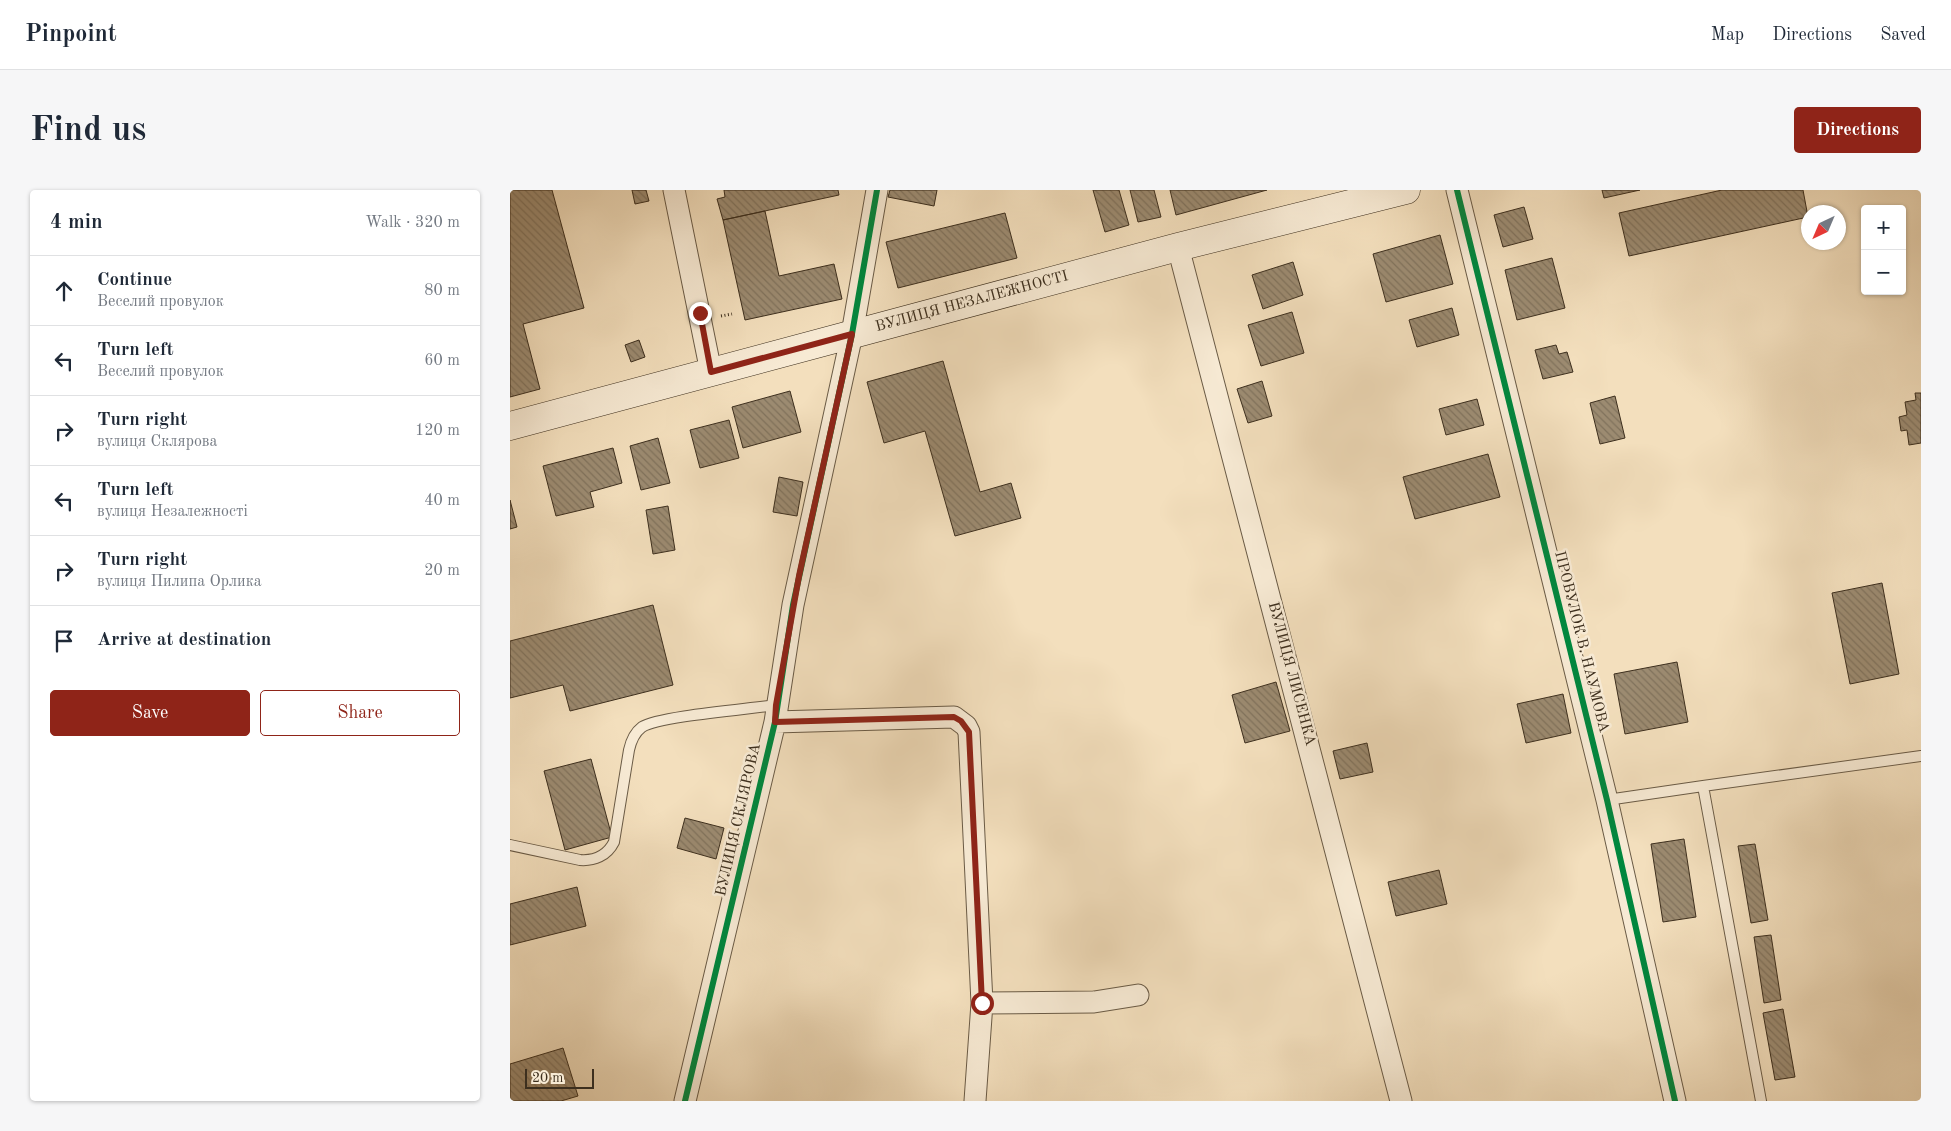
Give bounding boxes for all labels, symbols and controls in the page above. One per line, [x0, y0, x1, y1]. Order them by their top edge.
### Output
text: Pinpoint [25, 23, 117, 47]
text: Map [1711, 26, 1744, 44]
text: Directions [1772, 26, 1852, 44]
text: Saved [1880, 26, 1926, 44]
button: Directions [1794, 107, 1921, 153]
text: Find us [30, 113, 146, 148]
north arrow [1801, 205, 1846, 250]
map controls [1861, 205, 1906, 295]
button: + [1861, 205, 1906, 250]
text: 4 min [50, 212, 103, 233]
text: Walk · 320 m [365, 215, 460, 231]
button: − [1861, 250, 1906, 295]
street label: ВУЛИЦЯ НЕЗАЛЕЖНОСТІ [874, 269, 1070, 335]
text: Continue [97, 271, 172, 290]
icon: ahead [50, 277, 78, 305]
text: 80 m [424, 283, 460, 299]
text: Веселий провулок [97, 294, 224, 310]
route end [689, 302, 712, 325]
text: Turn left [97, 341, 174, 360]
icon: left [50, 347, 78, 375]
text: 60 m [424, 353, 460, 369]
text: Веселий провулок [97, 364, 224, 380]
text: Turn right [97, 411, 187, 430]
icon: right [50, 417, 78, 445]
text: 120 m [415, 423, 460, 439]
text: вулиця Склярова [97, 434, 217, 450]
text: Turn left [97, 481, 174, 500]
icon: left [50, 487, 78, 515]
text: 40 m [424, 493, 460, 509]
text: вулиця Незалежності [97, 504, 248, 520]
street label: ПРОВУЛОК В. НАУМОВА [1551, 550, 1611, 735]
text: Turn right [97, 551, 187, 570]
icon: right [50, 557, 78, 585]
text: 20 m [424, 563, 460, 579]
text: вулиця Пилипа Орлика [97, 574, 262, 590]
street label: ВУЛИЦЯ ЛИСЕНКА [1265, 600, 1318, 748]
icon: arrive [50, 627, 78, 655]
text: Arrive at destination [97, 631, 271, 650]
button: Save [50, 690, 250, 736]
button: Share [260, 690, 460, 736]
street label: ВУЛИЦЯ СКЛЯРОВА [714, 741, 764, 898]
route start [971, 992, 994, 1015]
scale bar [525, 1066, 594, 1089]
text: 20 m [532, 1071, 563, 1085]

